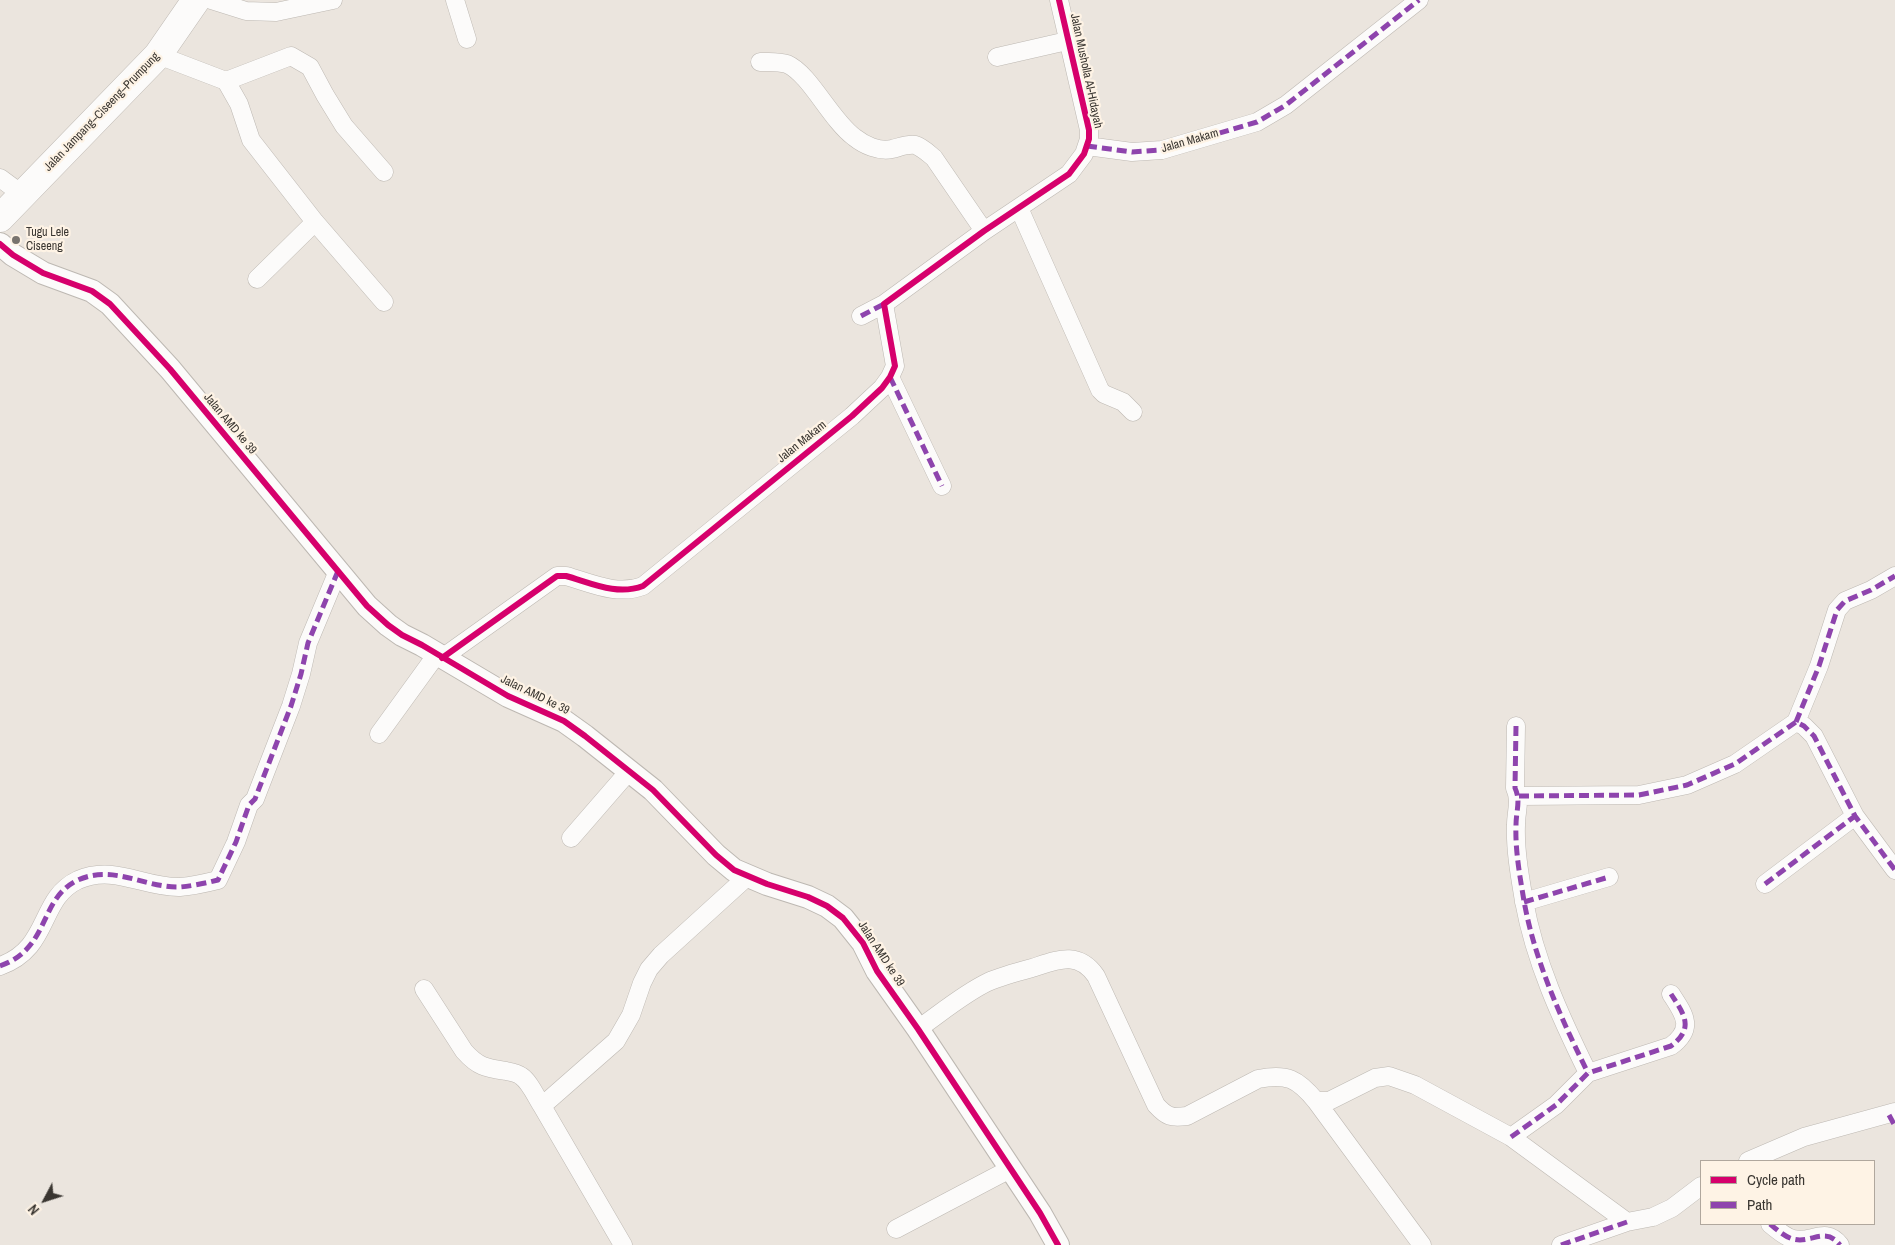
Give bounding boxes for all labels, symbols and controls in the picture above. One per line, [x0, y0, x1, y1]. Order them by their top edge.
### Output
street label: Jalan Musholla Al-Hidayah [1067, 12, 1105, 130]
street label: Jalan Jampang–Ciseeng–Prumpung [41, 50, 163, 174]
street label: Jalan Makam [1160, 126, 1220, 156]
place label: Tugu Lele Ciseeng [26, 226, 69, 254]
marker: Tugu Lele Ciseeng [10, 234, 22, 246]
street label: Jalan AMD ke 39 [200, 391, 260, 457]
street label: Jalan Makam [775, 418, 829, 466]
street label: Jalan AMD ke 39 [498, 672, 572, 718]
street label: Jalan AMD ke 39 [855, 919, 907, 989]
legend [1700, 1160, 1875, 1225]
text: Cycle path [1747, 1169, 1805, 1190]
north arrow [20, 1175, 70, 1225]
text: Path [1747, 1194, 1772, 1215]
text: N [24, 1201, 43, 1219]

